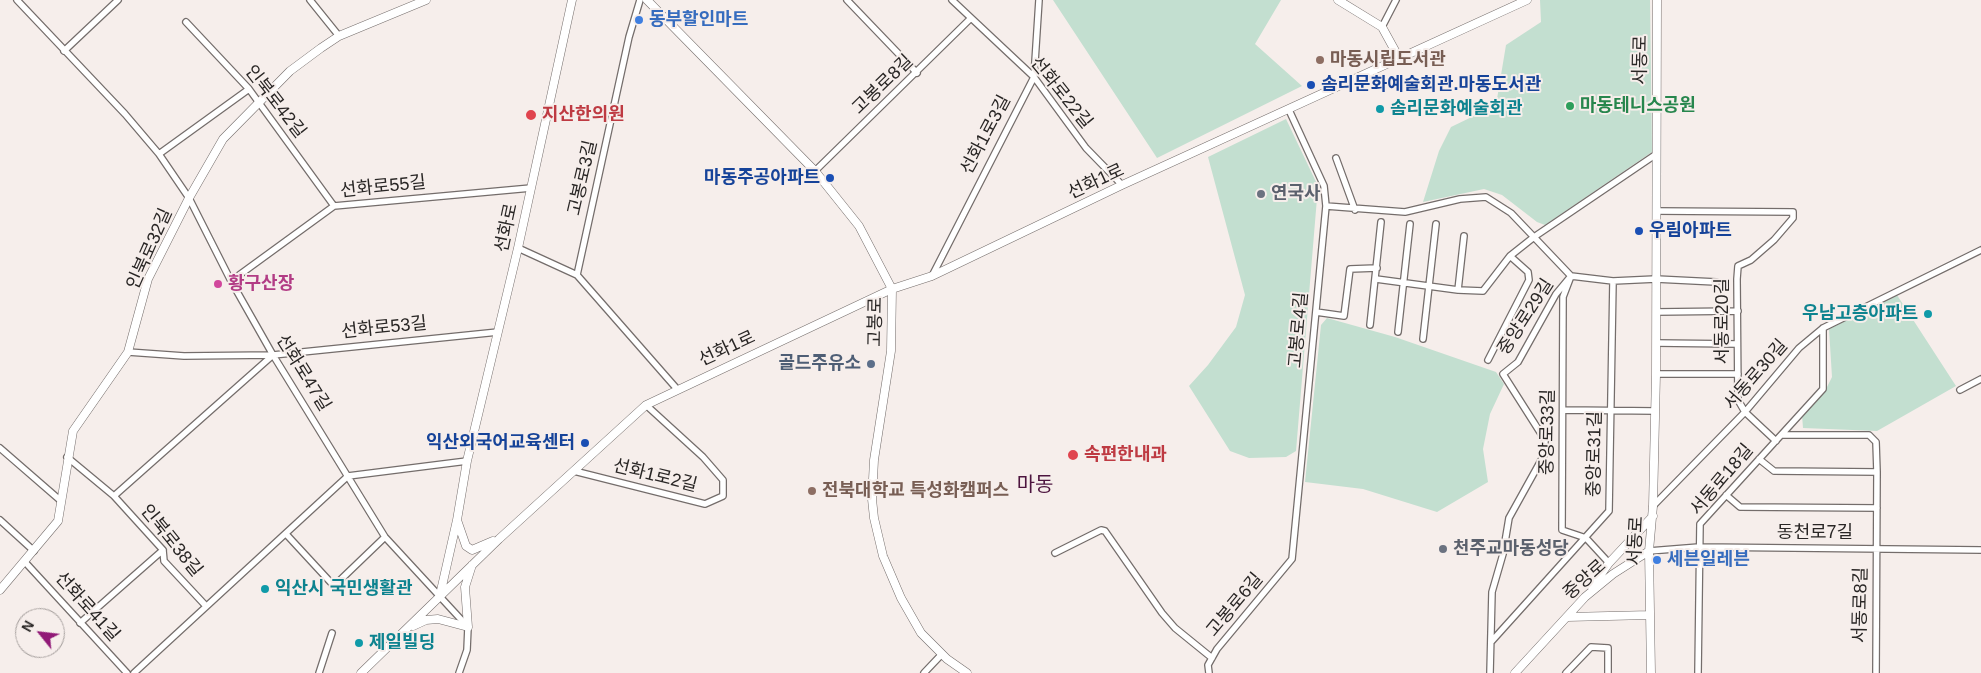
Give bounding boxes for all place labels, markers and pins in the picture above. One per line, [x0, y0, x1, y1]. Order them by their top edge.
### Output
place label: 동부할인마트 [649, 9, 748, 31]
marker: 동부할인마트 [633, 14, 645, 26]
place label: 마동시립도서관 [1330, 49, 1446, 71]
marker: 마동시립도서관 [1314, 54, 1326, 66]
place label: 솜리문화예술회관.마동도서관 [1321, 74, 1541, 96]
marker: 솜리문화예술회관.마동도서관 [1305, 79, 1317, 91]
place label: 마동테니스공원 [1580, 95, 1696, 117]
place label: 솜리문화예술회관 [1390, 98, 1522, 120]
marker: 마동테니스공원 [1564, 100, 1576, 112]
marker: 솜리문화예술회관 [1374, 103, 1386, 115]
place label: 지산한의원 [542, 104, 625, 126]
marker: 지산한의원 [524, 108, 538, 122]
place label: 마동주공아파트 [704, 167, 820, 189]
marker: 마동주공아파트 [824, 172, 836, 184]
place label: 연국사 [1271, 183, 1321, 205]
marker: 연국사 [1255, 188, 1267, 200]
place label: 우림아파트 [1649, 220, 1732, 242]
marker: 우림아파트 [1633, 225, 1645, 237]
place label: 황구산장 [228, 273, 294, 295]
marker: 황구산장 [212, 278, 224, 290]
place label: 우남고층아파트 [1802, 303, 1918, 325]
marker: 우남고층아파트 [1922, 308, 1934, 320]
place label: 골드주유소 [778, 353, 861, 375]
marker: 골드주유소 [865, 358, 877, 370]
place label: 익산외국어교육센터 [426, 432, 575, 454]
marker: 익산외국어교육센터 [579, 437, 591, 449]
place label: 속편한내과 [1084, 444, 1167, 466]
marker: 속편한내과 [1066, 448, 1080, 462]
place label: 전북대학교 특성화캠퍼스 [822, 480, 1009, 502]
marker: 전북대학교 특성화캠퍼스 [806, 485, 818, 497]
place label: 천주교마동성당 [1453, 538, 1569, 560]
marker: 천주교마동성당 [1437, 543, 1449, 555]
place label: 세븐일레븐 [1667, 549, 1750, 571]
marker: 세븐일레븐 [1651, 554, 1663, 566]
place label: 익산시 국민생활관 [275, 578, 412, 600]
marker: 익산시 국민생활관 [259, 583, 271, 595]
place label: 제일빌딩 [369, 632, 435, 654]
marker: 제일빌딩 [353, 637, 365, 649]

